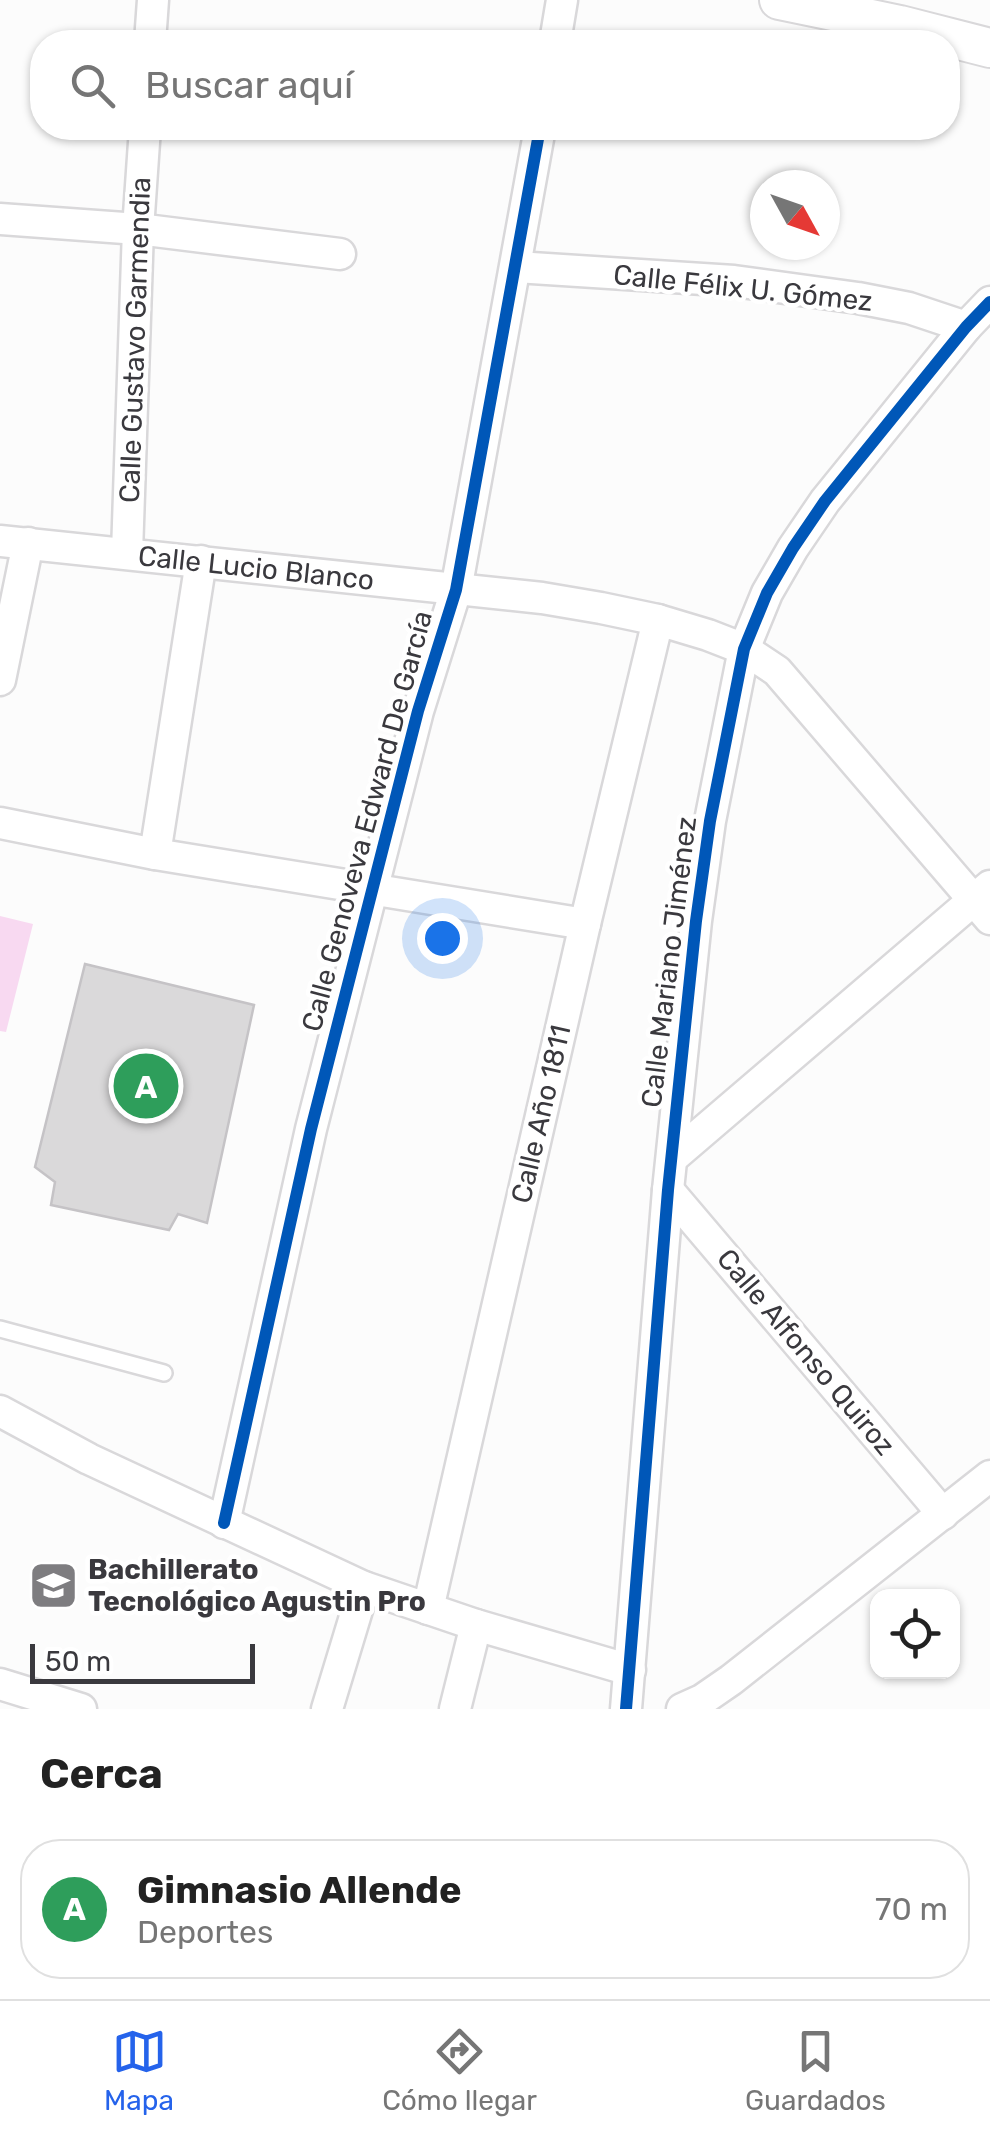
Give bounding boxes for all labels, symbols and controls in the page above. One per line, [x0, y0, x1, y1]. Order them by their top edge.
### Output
search box [30, 30, 960, 140]
icon: search [65, 58, 120, 113]
text: Buscar aquí [145, 62, 353, 108]
north arrow [750, 170, 840, 260]
street label: Calle Gustavo Garmendia [113, 176, 157, 504]
street label: Calle Félix U. Gómez [612, 258, 874, 318]
street label: Calle Lucio Blanco [136, 539, 376, 597]
street label: Calle Genoveva Edward De García [295, 607, 439, 1035]
street label: Calle Mariano Jiménez [635, 815, 703, 1109]
your location [417, 913, 468, 964]
street label: Calle Año 1811 [504, 1022, 578, 1206]
pin: A [114, 1048, 178, 1124]
street label: Calle Alfonso Quiroz [710, 1242, 902, 1462]
place label: Bachillerato Tecnológico Agustin Pro [88, 1553, 426, 1618]
school or university icon: Bachillerato Tecnológico Agustin Pro [27, 1559, 79, 1611]
map controls [870, 1589, 960, 1679]
button: locate [870, 1589, 960, 1679]
scale bar [30, 1639, 255, 1684]
text: 50 m [45, 1645, 111, 1678]
text: Cerca [40, 1749, 163, 1799]
text: Gimnasio Allende [137, 1867, 462, 1913]
text: A [63, 1890, 86, 1928]
text: 70 m [875, 1890, 948, 1928]
text: Deportes [137, 1913, 273, 1951]
tab: Mapa [104, 2024, 174, 2117]
tab: Cómo llegar [382, 2024, 537, 2117]
tab: Guardados [745, 2024, 886, 2117]

